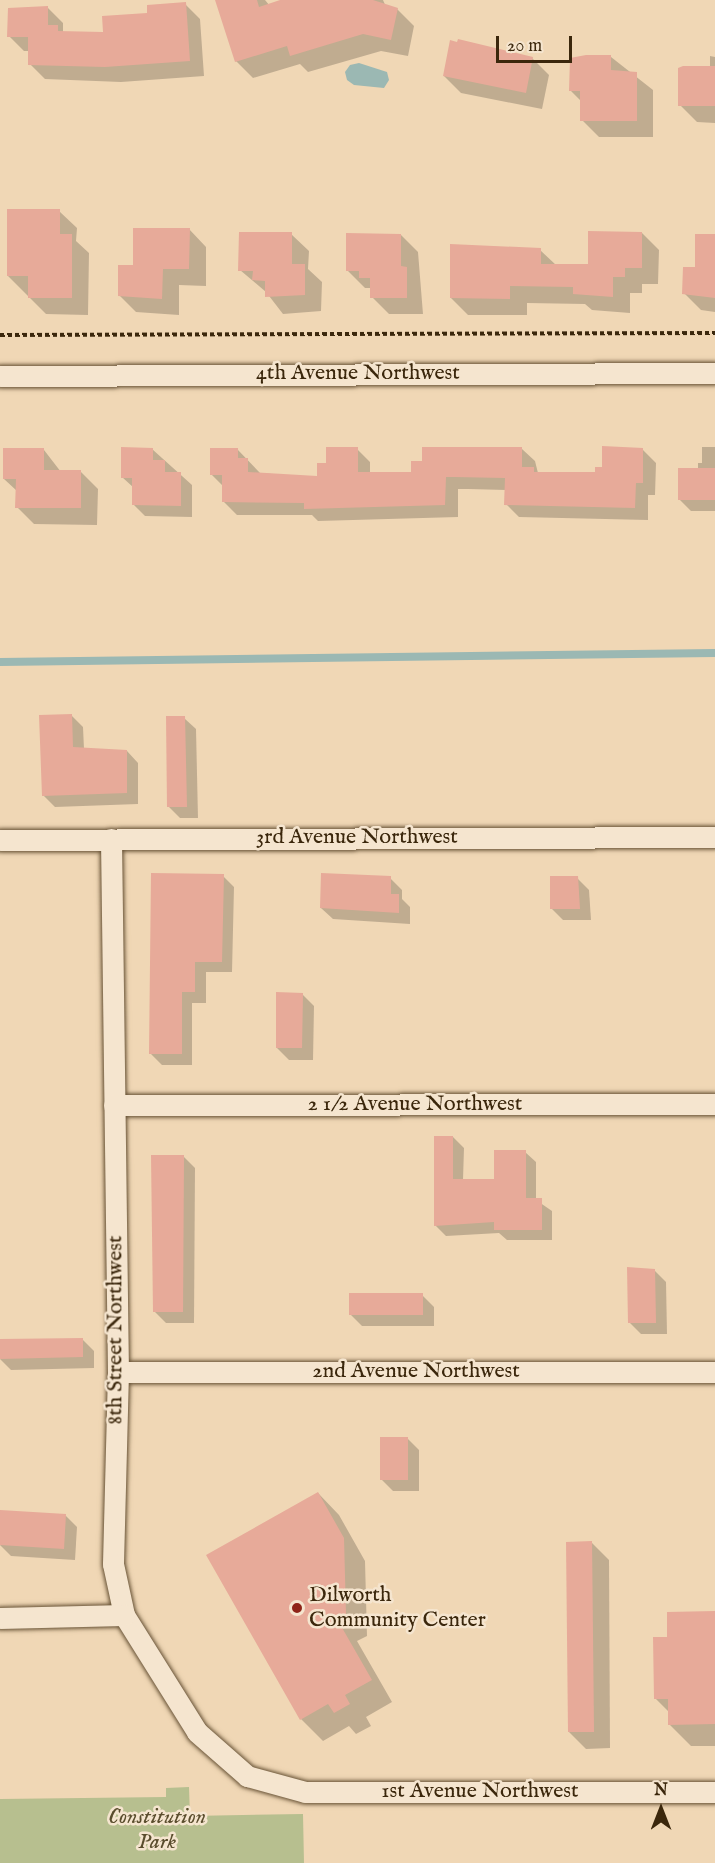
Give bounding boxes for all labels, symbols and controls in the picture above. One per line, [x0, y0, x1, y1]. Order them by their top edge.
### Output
scale bar [499, 24, 576, 62]
text: 20 m [507, 35, 542, 58]
street label: 4th Avenue Northwest [256, 361, 460, 387]
street label: 3rd Avenue Northwest [256, 825, 458, 851]
street label: 2 1/2 Avenue Northwest [308, 1092, 522, 1118]
street label: 8th Street Northwest [103, 1235, 129, 1425]
street label: 2nd Avenue Northwest [312, 1359, 520, 1385]
place label: Dilworth Community Center [309, 1582, 486, 1634]
marker: Dilworth Community Center [290, 1601, 304, 1615]
street label: 1st Avenue Northwest [381, 1779, 579, 1805]
north arrow [631, 1779, 691, 1839]
text: N [654, 1781, 668, 1801]
park label: Constitution Park [108, 1804, 206, 1856]

